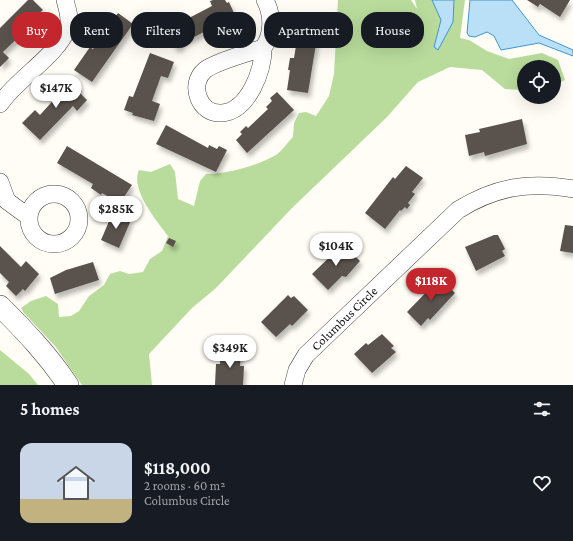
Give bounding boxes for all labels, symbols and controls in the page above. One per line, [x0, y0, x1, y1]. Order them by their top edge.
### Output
chip: Buy [12, 12, 62, 48]
chip: Rent [70, 12, 123, 48]
chip: Filters [131, 12, 195, 48]
chip: New [203, 12, 256, 48]
chip: Apartment [264, 12, 353, 48]
chip: House [361, 12, 424, 48]
map controls [517, 60, 561, 104]
button: locate [517, 60, 561, 104]
pin: $147K [28, 75, 84, 109]
text: $147K [40, 80, 72, 95]
pin: $285K [88, 196, 144, 230]
text: $285K [98, 201, 134, 216]
pin: $104K [308, 233, 364, 267]
text: $104K [319, 238, 353, 253]
pin: $118K [403, 268, 459, 302]
text: $118K [415, 273, 447, 288]
street label: Columbus Circle [308, 283, 381, 354]
pin: $349K [202, 335, 258, 369]
text: $349K [212, 340, 248, 355]
icon: filters [531, 398, 553, 420]
text: 5 homes [20, 400, 79, 419]
icon: home [52, 459, 100, 507]
text: $118,000 [144, 459, 211, 478]
icon: heart [531, 472, 553, 494]
text: 2 rooms · 60 m² [144, 478, 225, 493]
text: Columbus Circle [144, 493, 230, 508]

